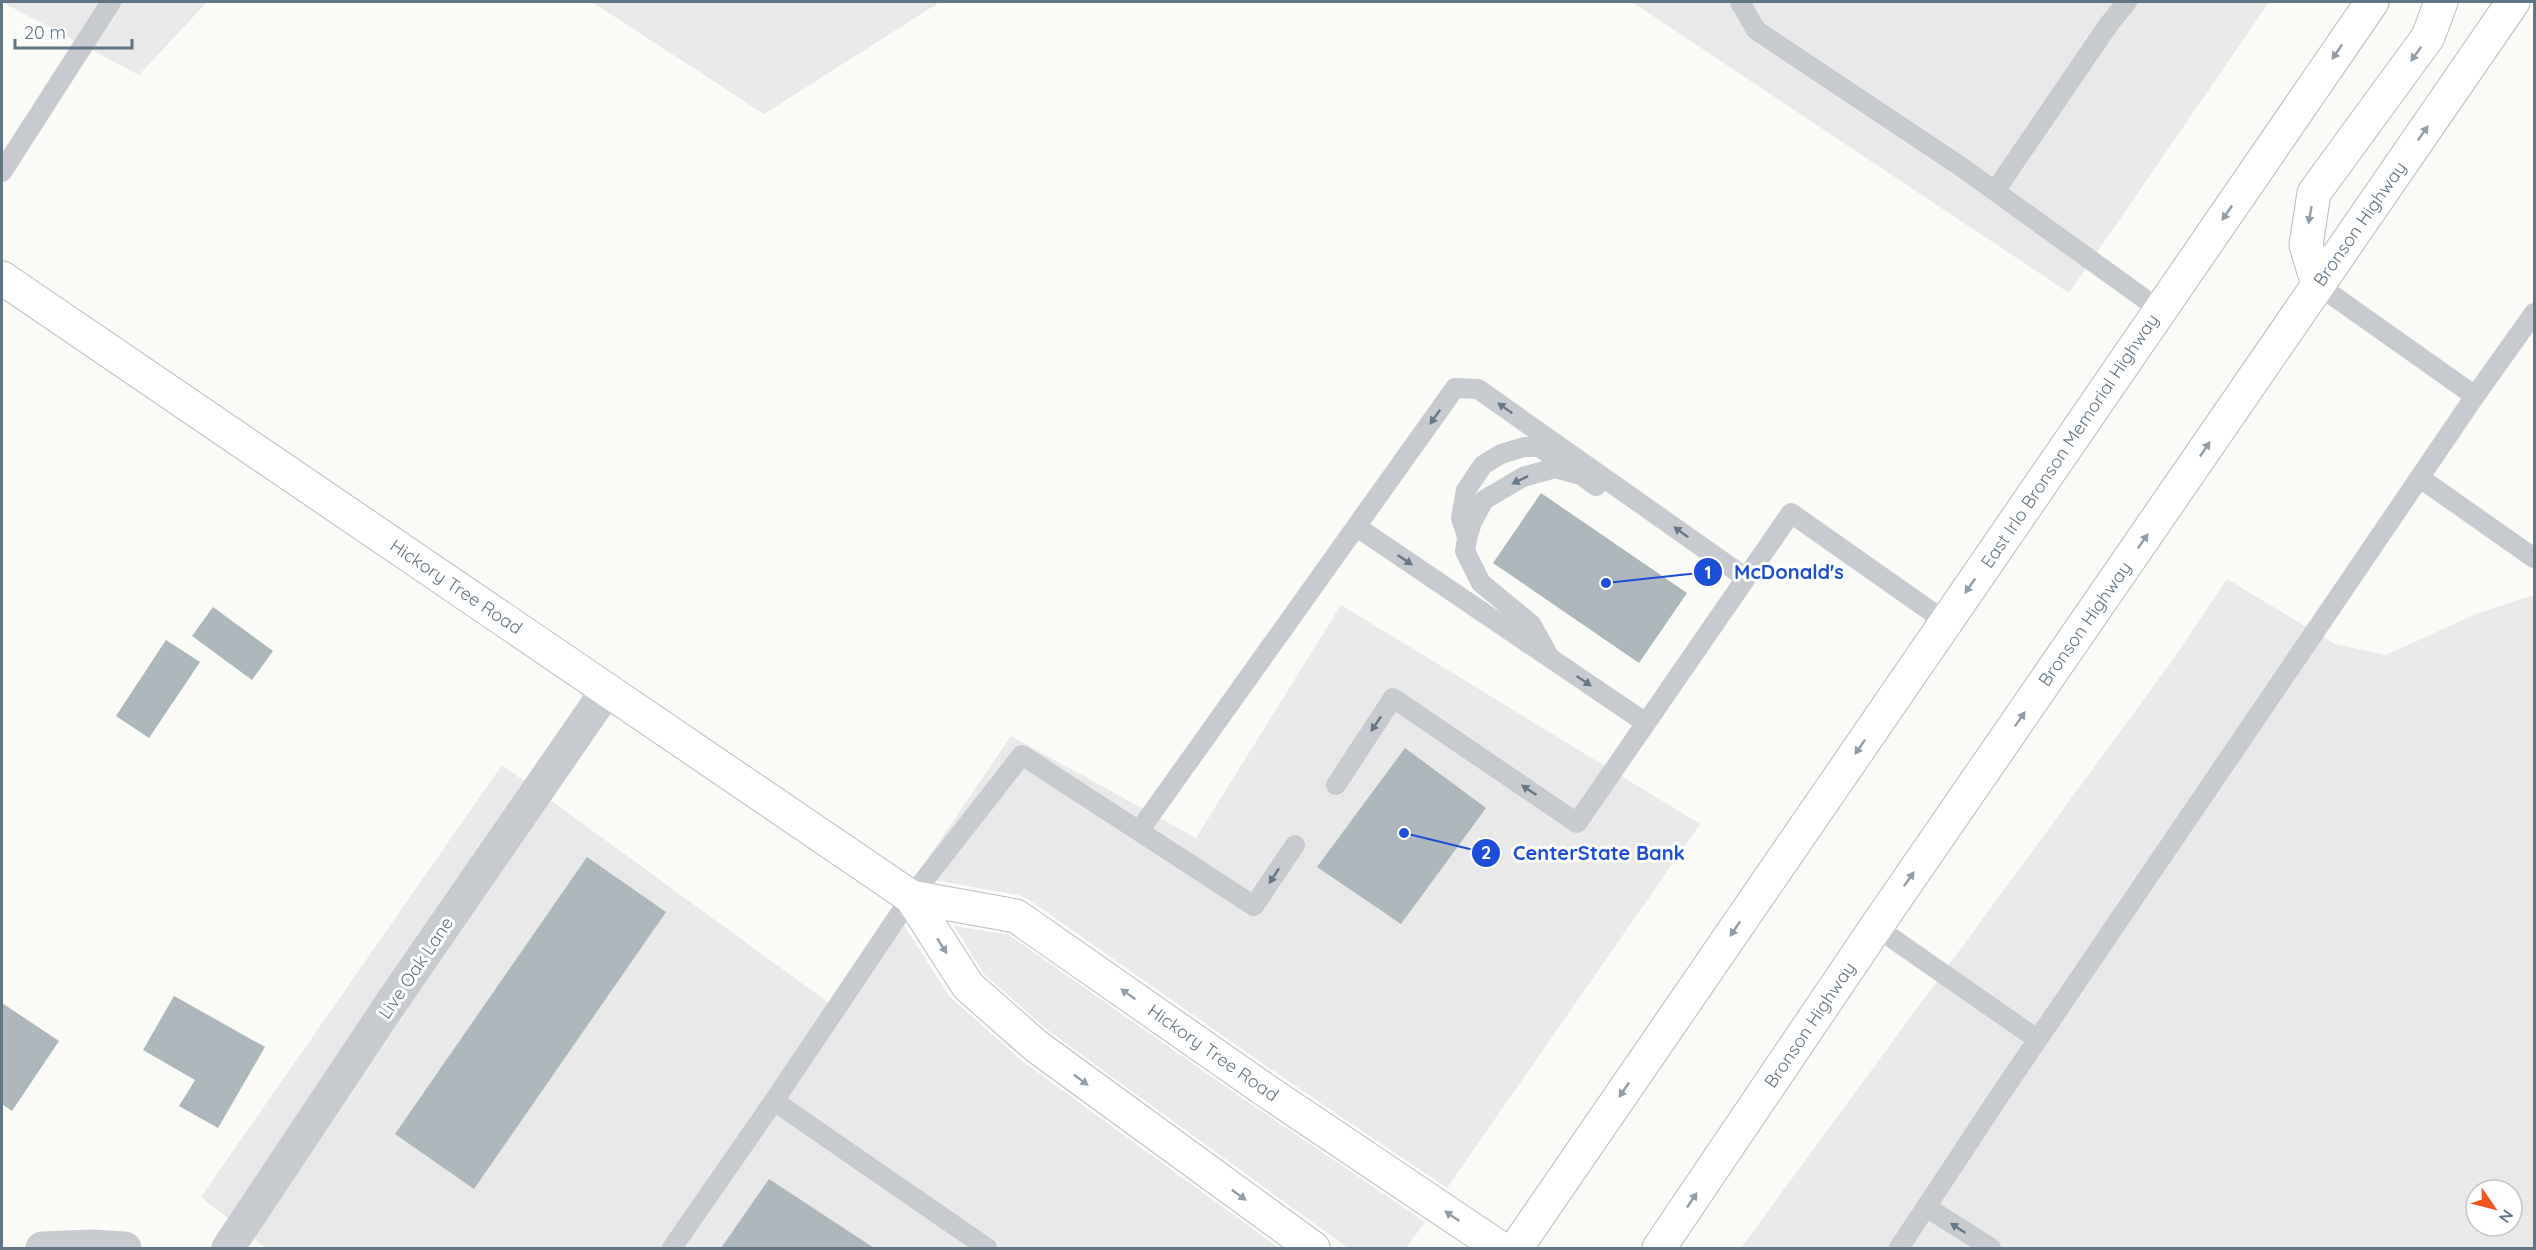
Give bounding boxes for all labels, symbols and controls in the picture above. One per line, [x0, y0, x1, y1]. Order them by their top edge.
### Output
scale bar [15, 12, 132, 50]
text: 20 m [24, 21, 66, 44]
one-way arrow [2331, 44, 2343, 60]
one-way arrow [2410, 45, 2422, 61]
one-way arrow [2417, 125, 2428, 141]
street label: Bronson Highway [2308, 157, 2411, 291]
one-way arrow [2222, 205, 2233, 221]
one-way arrow [2305, 206, 2314, 225]
street label: East Irlo Bronson Memorial Highway [1976, 309, 2164, 572]
one-way arrow [1497, 402, 1513, 414]
one-way arrow [1430, 409, 1441, 425]
one-way arrow [2199, 442, 2211, 458]
one-way arrow [1511, 475, 1528, 485]
one-way arrow [1674, 526, 1690, 538]
one-way arrow [2137, 533, 2149, 549]
street label: Hickory Tree Road [386, 534, 527, 639]
callout: McDonald's [1693, 553, 1856, 591]
one-way arrow [1397, 554, 1413, 565]
street label: Bronson Highway [2033, 557, 2136, 691]
text: McDonald's [1734, 559, 1844, 584]
text: 1 [1704, 561, 1712, 584]
one-way arrow [1965, 578, 1976, 594]
one-way arrow [1575, 675, 1591, 687]
one-way arrow [2014, 711, 2026, 727]
one-way arrow [1371, 716, 1382, 732]
one-way arrow [1854, 738, 1866, 754]
one-way arrow [1521, 784, 1537, 796]
callout: CenterState Bank [1471, 834, 1697, 872]
text: CenterState Bank [1513, 840, 1685, 865]
text: 2 [1481, 841, 1491, 864]
one-way arrow [1269, 868, 1280, 884]
one-way arrow [1903, 871, 1914, 887]
street label: Live Oak Lane [373, 912, 458, 1023]
one-way arrow [1729, 921, 1740, 937]
one-way arrow [937, 938, 948, 955]
street label: Bronson Highway [1759, 957, 1860, 1092]
one-way arrow [1120, 989, 1136, 1000]
street label: Hickory Tree Road [1143, 999, 1283, 1106]
one-way arrow [1074, 1074, 1089, 1086]
one-way arrow [1619, 1082, 1630, 1098]
north arrow [2464, 1178, 2524, 1238]
one-way arrow [1231, 1189, 1247, 1201]
one-way arrow [1686, 1192, 1697, 1208]
text: N [2495, 1206, 2518, 1227]
one-way arrow [1444, 1211, 1460, 1222]
one-way arrow [1950, 1222, 1966, 1233]

